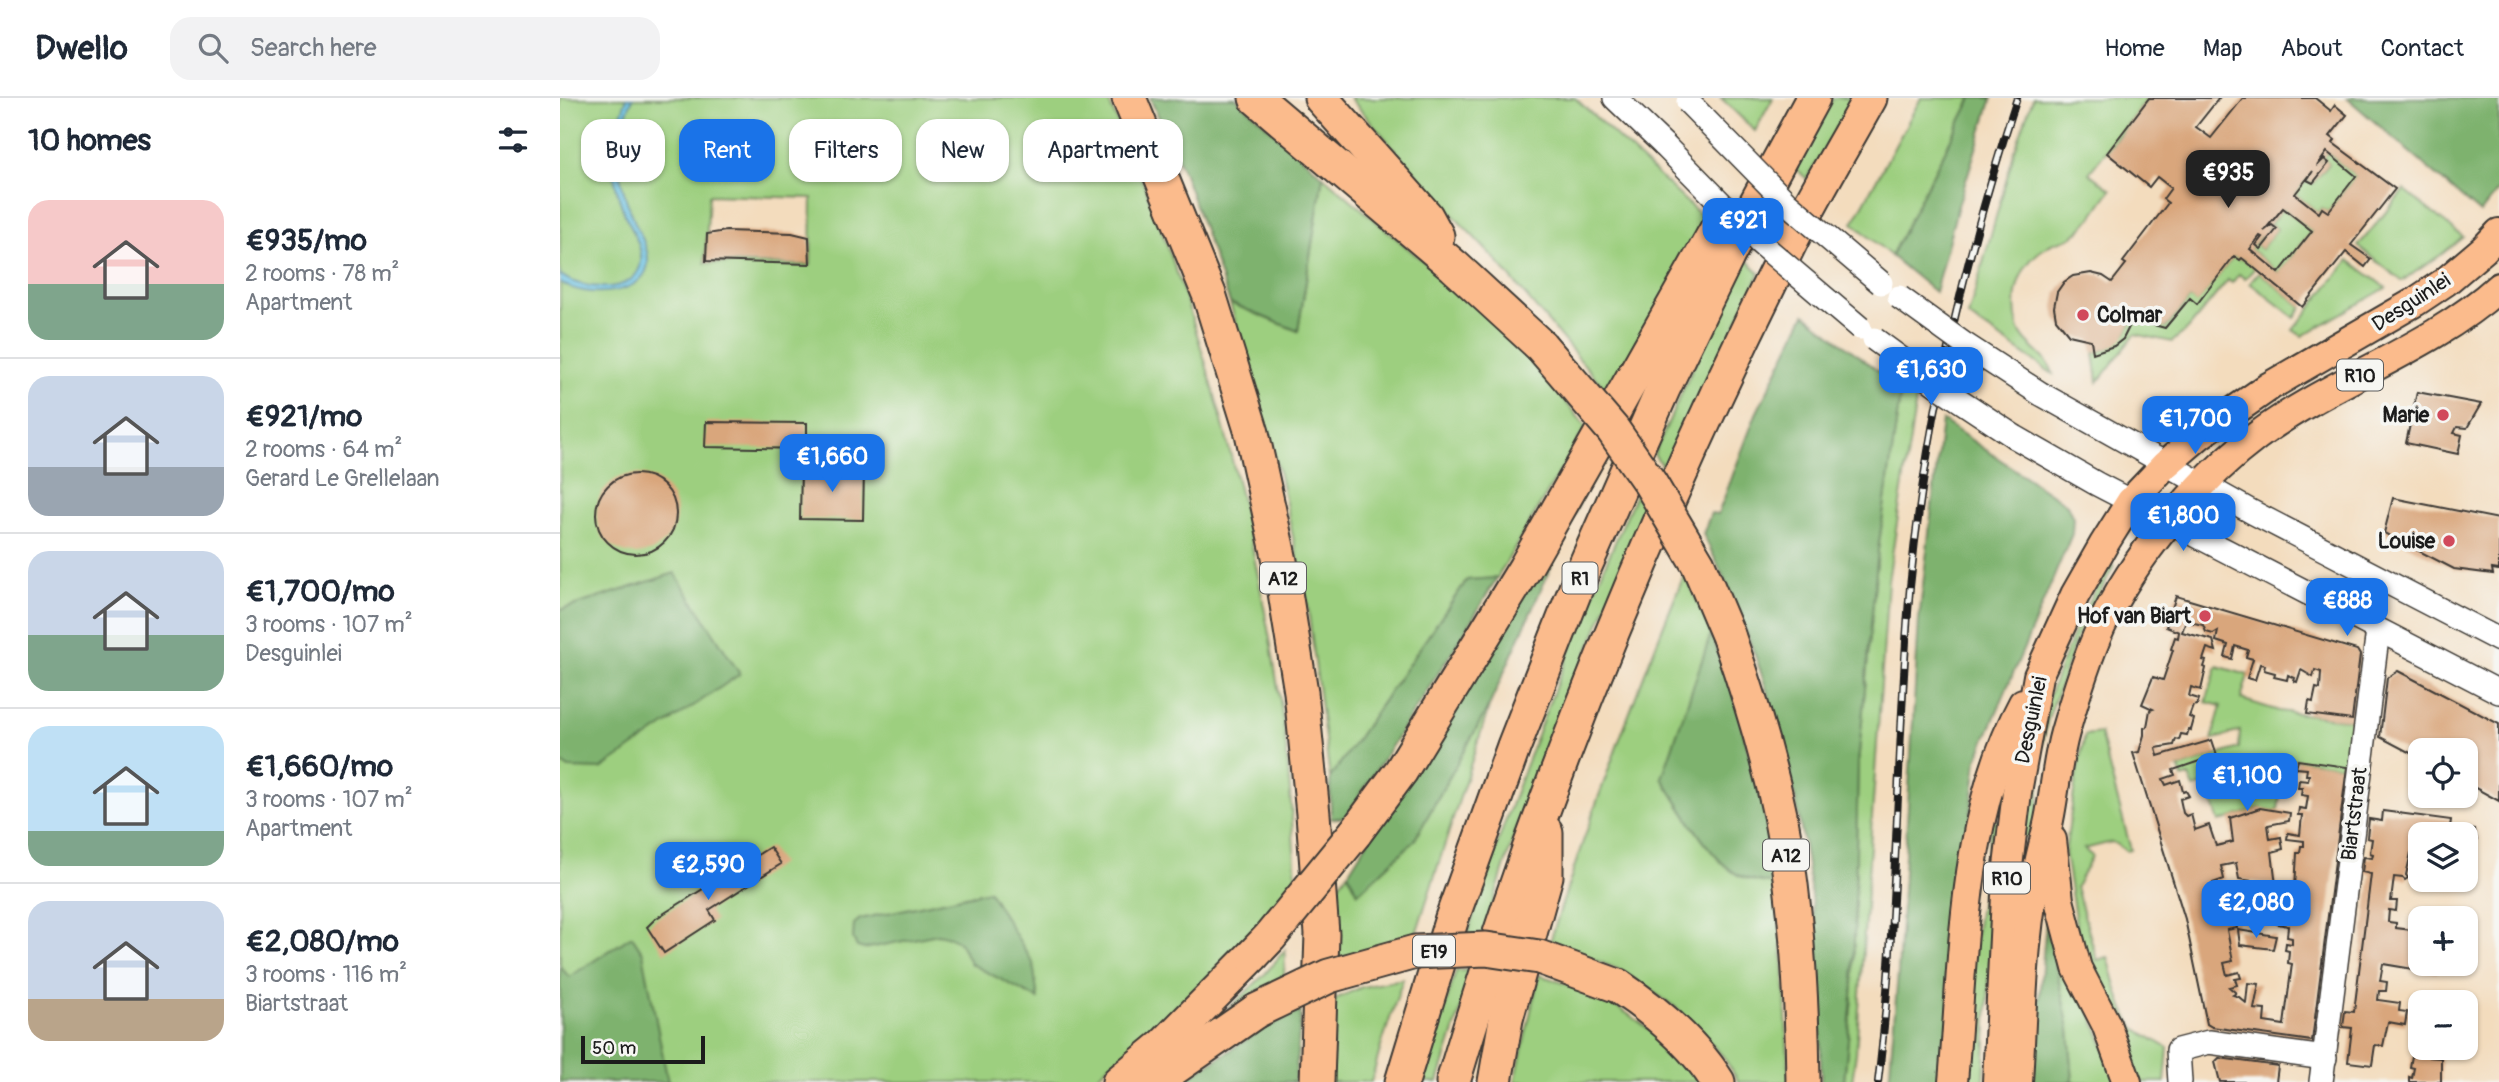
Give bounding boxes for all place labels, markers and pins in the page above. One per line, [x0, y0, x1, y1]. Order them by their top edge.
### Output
pin: €935 [2187, 150, 2269, 210]
pin: €921 [1702, 198, 1784, 258]
place label: Colmar [2097, 302, 2163, 329]
marker: Colmar [2075, 307, 2091, 323]
pin: €1,630 [1874, 348, 1988, 407]
pin: €1,700 [2138, 396, 2252, 456]
place label: Marie [2383, 402, 2430, 429]
marker: Marie [2435, 407, 2451, 423]
pin: €1,660 [775, 434, 889, 494]
pin: €1,800 [2126, 494, 2240, 553]
place label: Louise [2378, 528, 2436, 555]
marker: Louise [2441, 533, 2457, 549]
pin: €888 [2306, 578, 2388, 638]
place label: Hof van Biart [2077, 603, 2192, 630]
marker: Hof van Biart [2197, 608, 2213, 624]
pin: €1,100 [2190, 754, 2304, 813]
pin: €2,590 [651, 842, 765, 902]
pin: €2,080 [2199, 880, 2313, 940]

